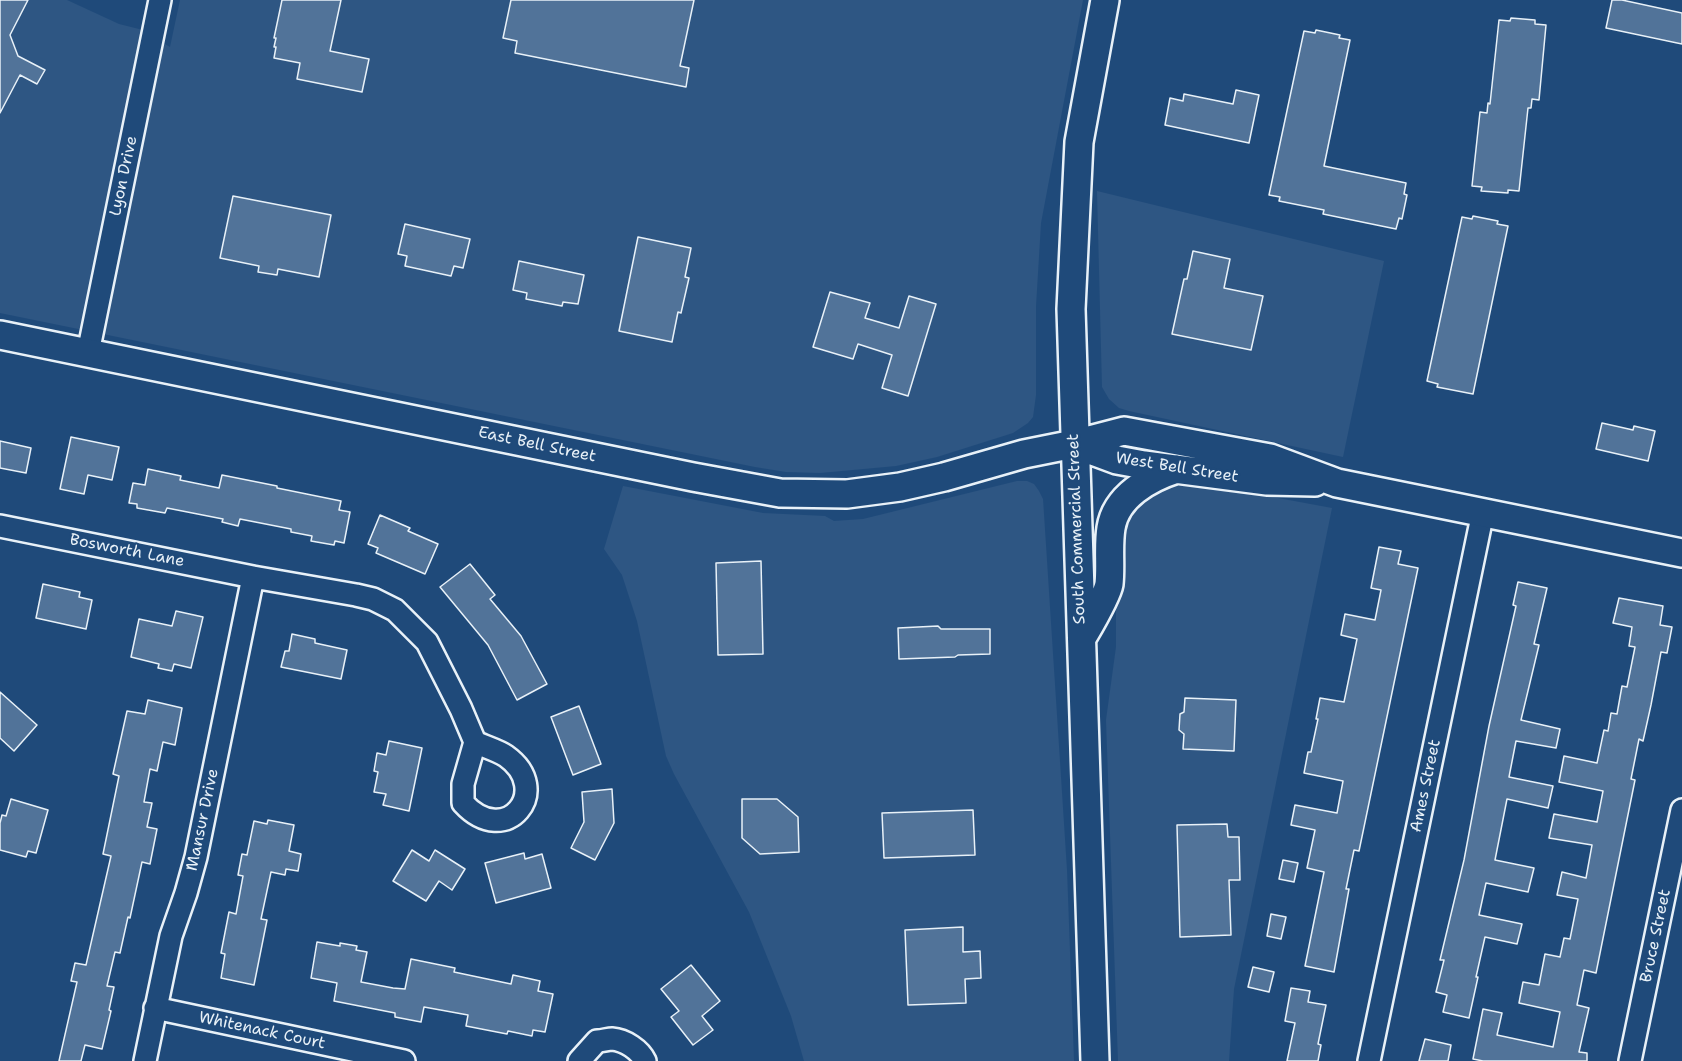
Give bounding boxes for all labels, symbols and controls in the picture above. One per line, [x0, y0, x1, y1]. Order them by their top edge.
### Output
street label: Lyon Drive [106, 134, 142, 218]
street label: East Bell Street [476, 423, 598, 467]
street label: South Commercial Street [1064, 433, 1090, 625]
street label: West Bell Street [1114, 449, 1240, 487]
street label: Bosworth Lane [68, 530, 186, 572]
street label: Ames Street [1407, 738, 1445, 834]
street label: Mansur Drive [183, 767, 223, 873]
street label: Bruce Street [1637, 888, 1675, 984]
street label: Whitenack Court [197, 1008, 327, 1054]

